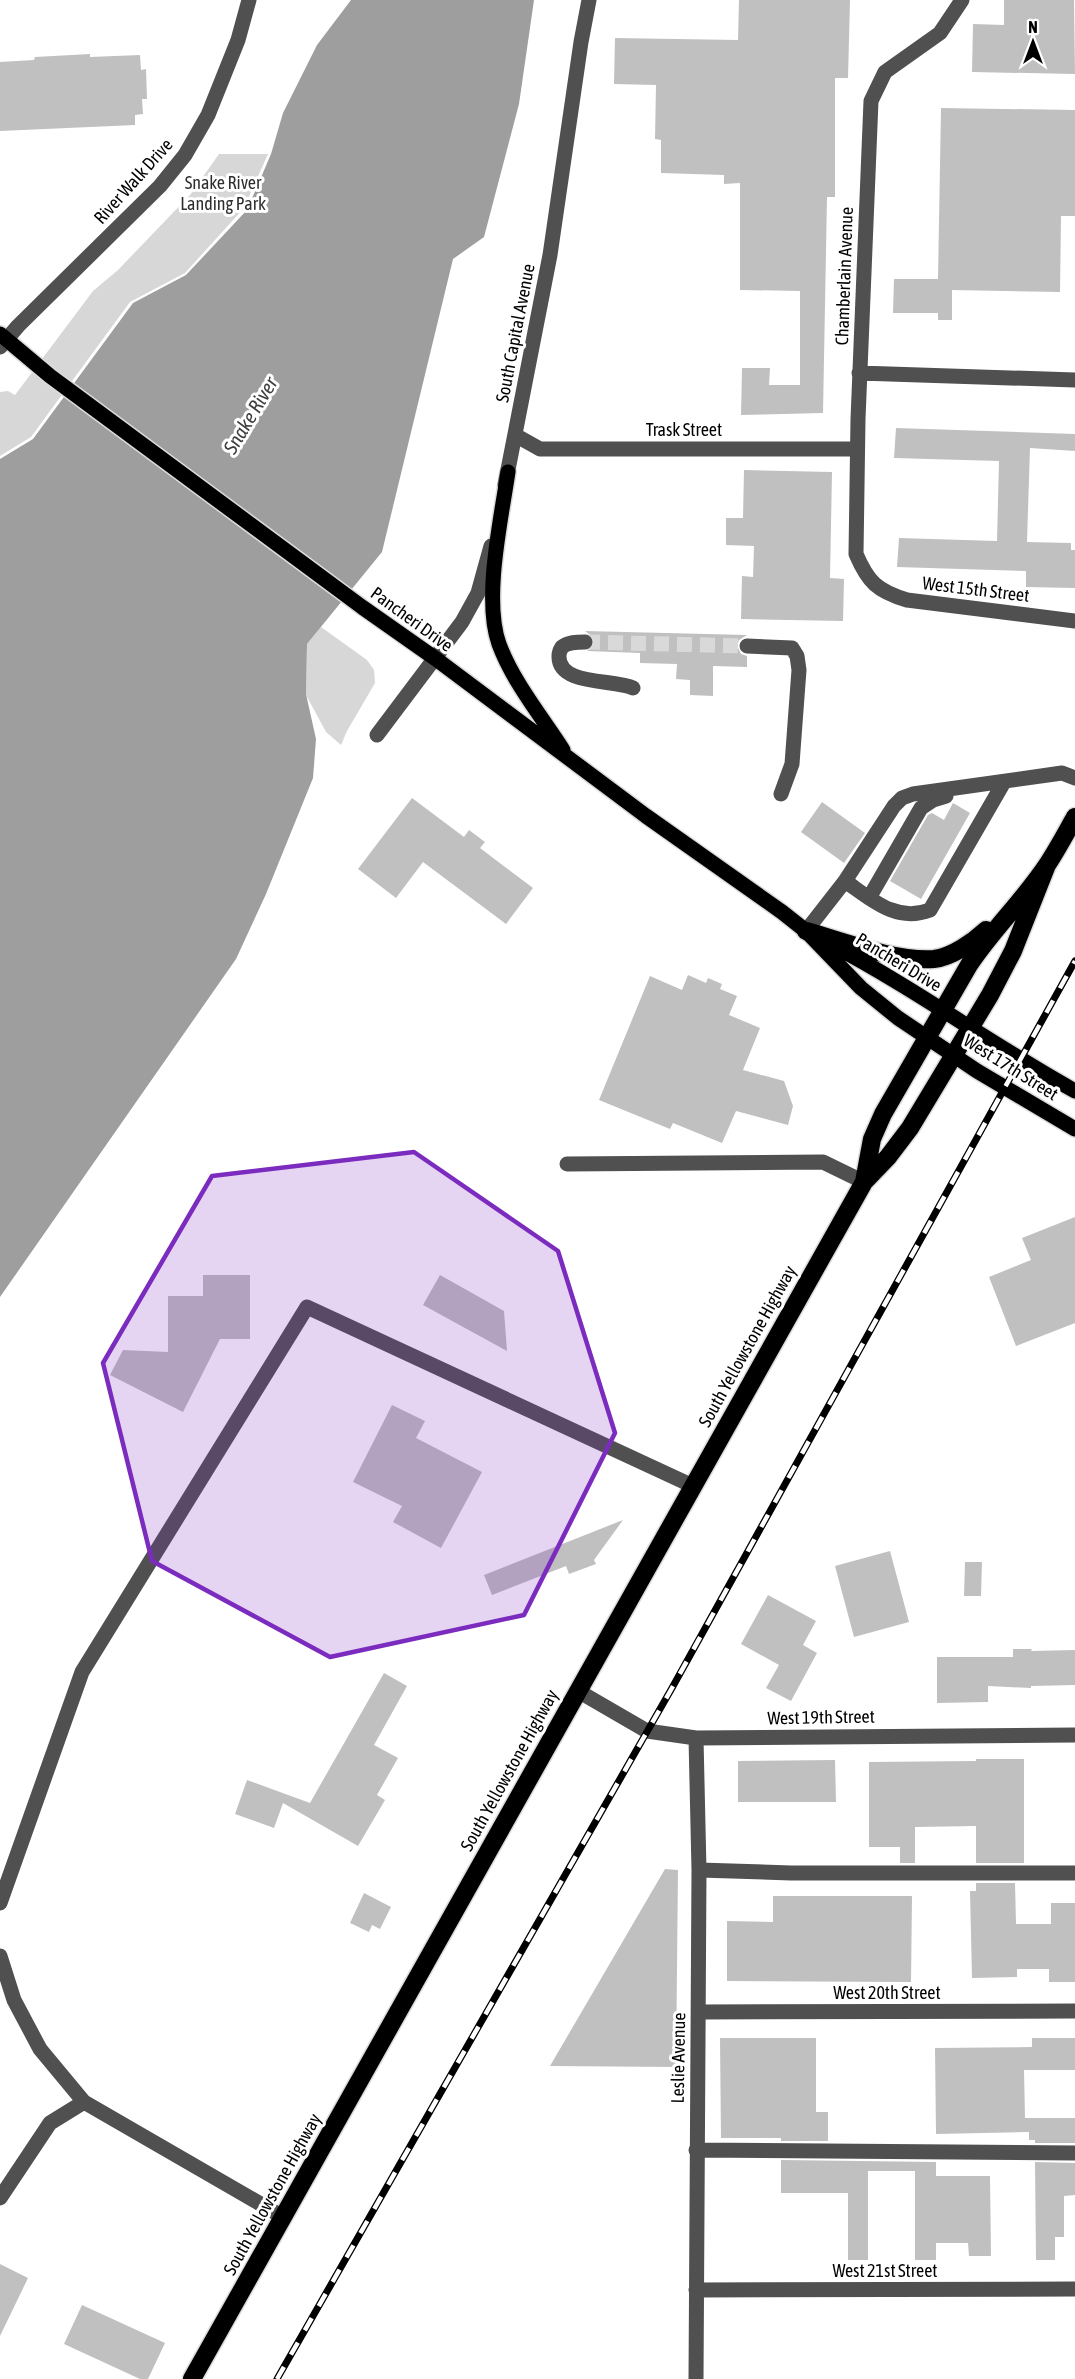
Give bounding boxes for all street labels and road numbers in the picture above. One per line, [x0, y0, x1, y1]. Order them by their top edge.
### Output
street label: River Walk Drive [89, 134, 177, 228]
street label: Chamberlain Avenue [831, 206, 857, 346]
street label: South Capital Avenue [491, 262, 539, 404]
street label: Trask Street [646, 419, 722, 440]
street label: West 15th Street [921, 572, 1031, 606]
street label: Pancheri Drive [367, 582, 457, 656]
street label: Pancheri Drive [852, 928, 946, 996]
street label: West 17th Street [960, 1030, 1062, 1104]
street label: South Yellowstone Highway [694, 1262, 800, 1430]
street label: South Yellowstone Highway [456, 1686, 562, 1854]
street label: West 19th Street [767, 1706, 875, 1728]
street label: West 20th Street [833, 1982, 941, 2003]
street label: Leslie Avenue [667, 2012, 689, 2104]
street label: South Yellowstone Highway [219, 2110, 325, 2278]
street label: West 21st Street [832, 2260, 938, 2281]

